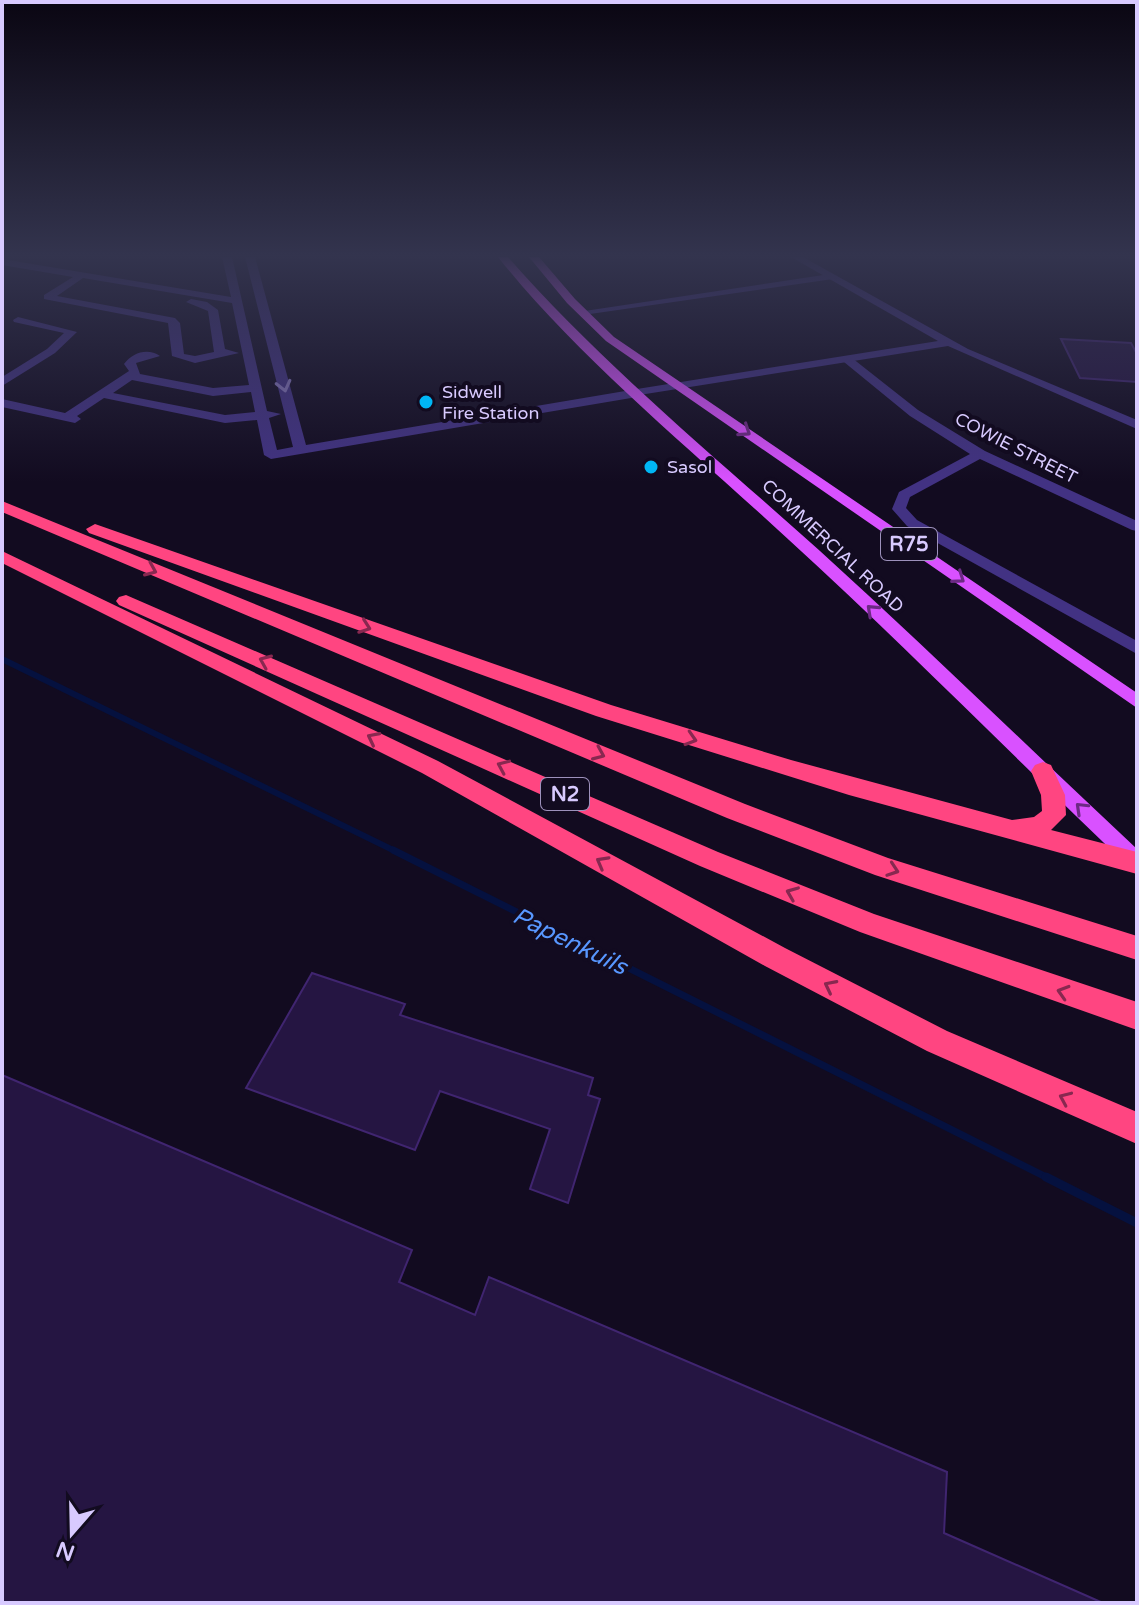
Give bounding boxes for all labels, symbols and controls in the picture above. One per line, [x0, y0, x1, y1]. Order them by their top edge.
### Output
one-way arrow [275, 379, 292, 393]
place label: Sidwell Fire Station [442, 381, 539, 424]
marker: Sidwell Fire Station [417, 393, 435, 411]
street label: COWIE STREET [951, 408, 1081, 488]
one-way arrow [736, 421, 751, 436]
place label: Sasol [667, 456, 712, 478]
marker: Sasol [642, 458, 660, 476]
street label: COMMERCIAL ROAD [757, 475, 909, 617]
road number: R75 [881, 528, 937, 560]
one-way arrow [143, 560, 157, 576]
one-way arrow [951, 568, 965, 583]
one-way arrow [867, 605, 882, 619]
one-way arrow [357, 617, 371, 634]
one-way arrow [259, 654, 273, 670]
one-way arrow [683, 730, 697, 746]
one-way arrow [367, 733, 382, 748]
one-way arrow [591, 744, 605, 760]
one-way arrow [497, 760, 511, 776]
road number: N2 [541, 778, 589, 810]
one-way arrow [1076, 803, 1090, 817]
one-way arrow [596, 856, 610, 871]
one-way arrow [885, 860, 899, 876]
one-way arrow [786, 886, 800, 902]
water label: Papenkuils [508, 901, 633, 982]
one-way arrow [824, 980, 839, 995]
one-way arrow [1056, 985, 1070, 1001]
one-way arrow [1059, 1091, 1073, 1107]
north arrow [32, 1493, 112, 1573]
text: N [53, 1536, 78, 1566]

